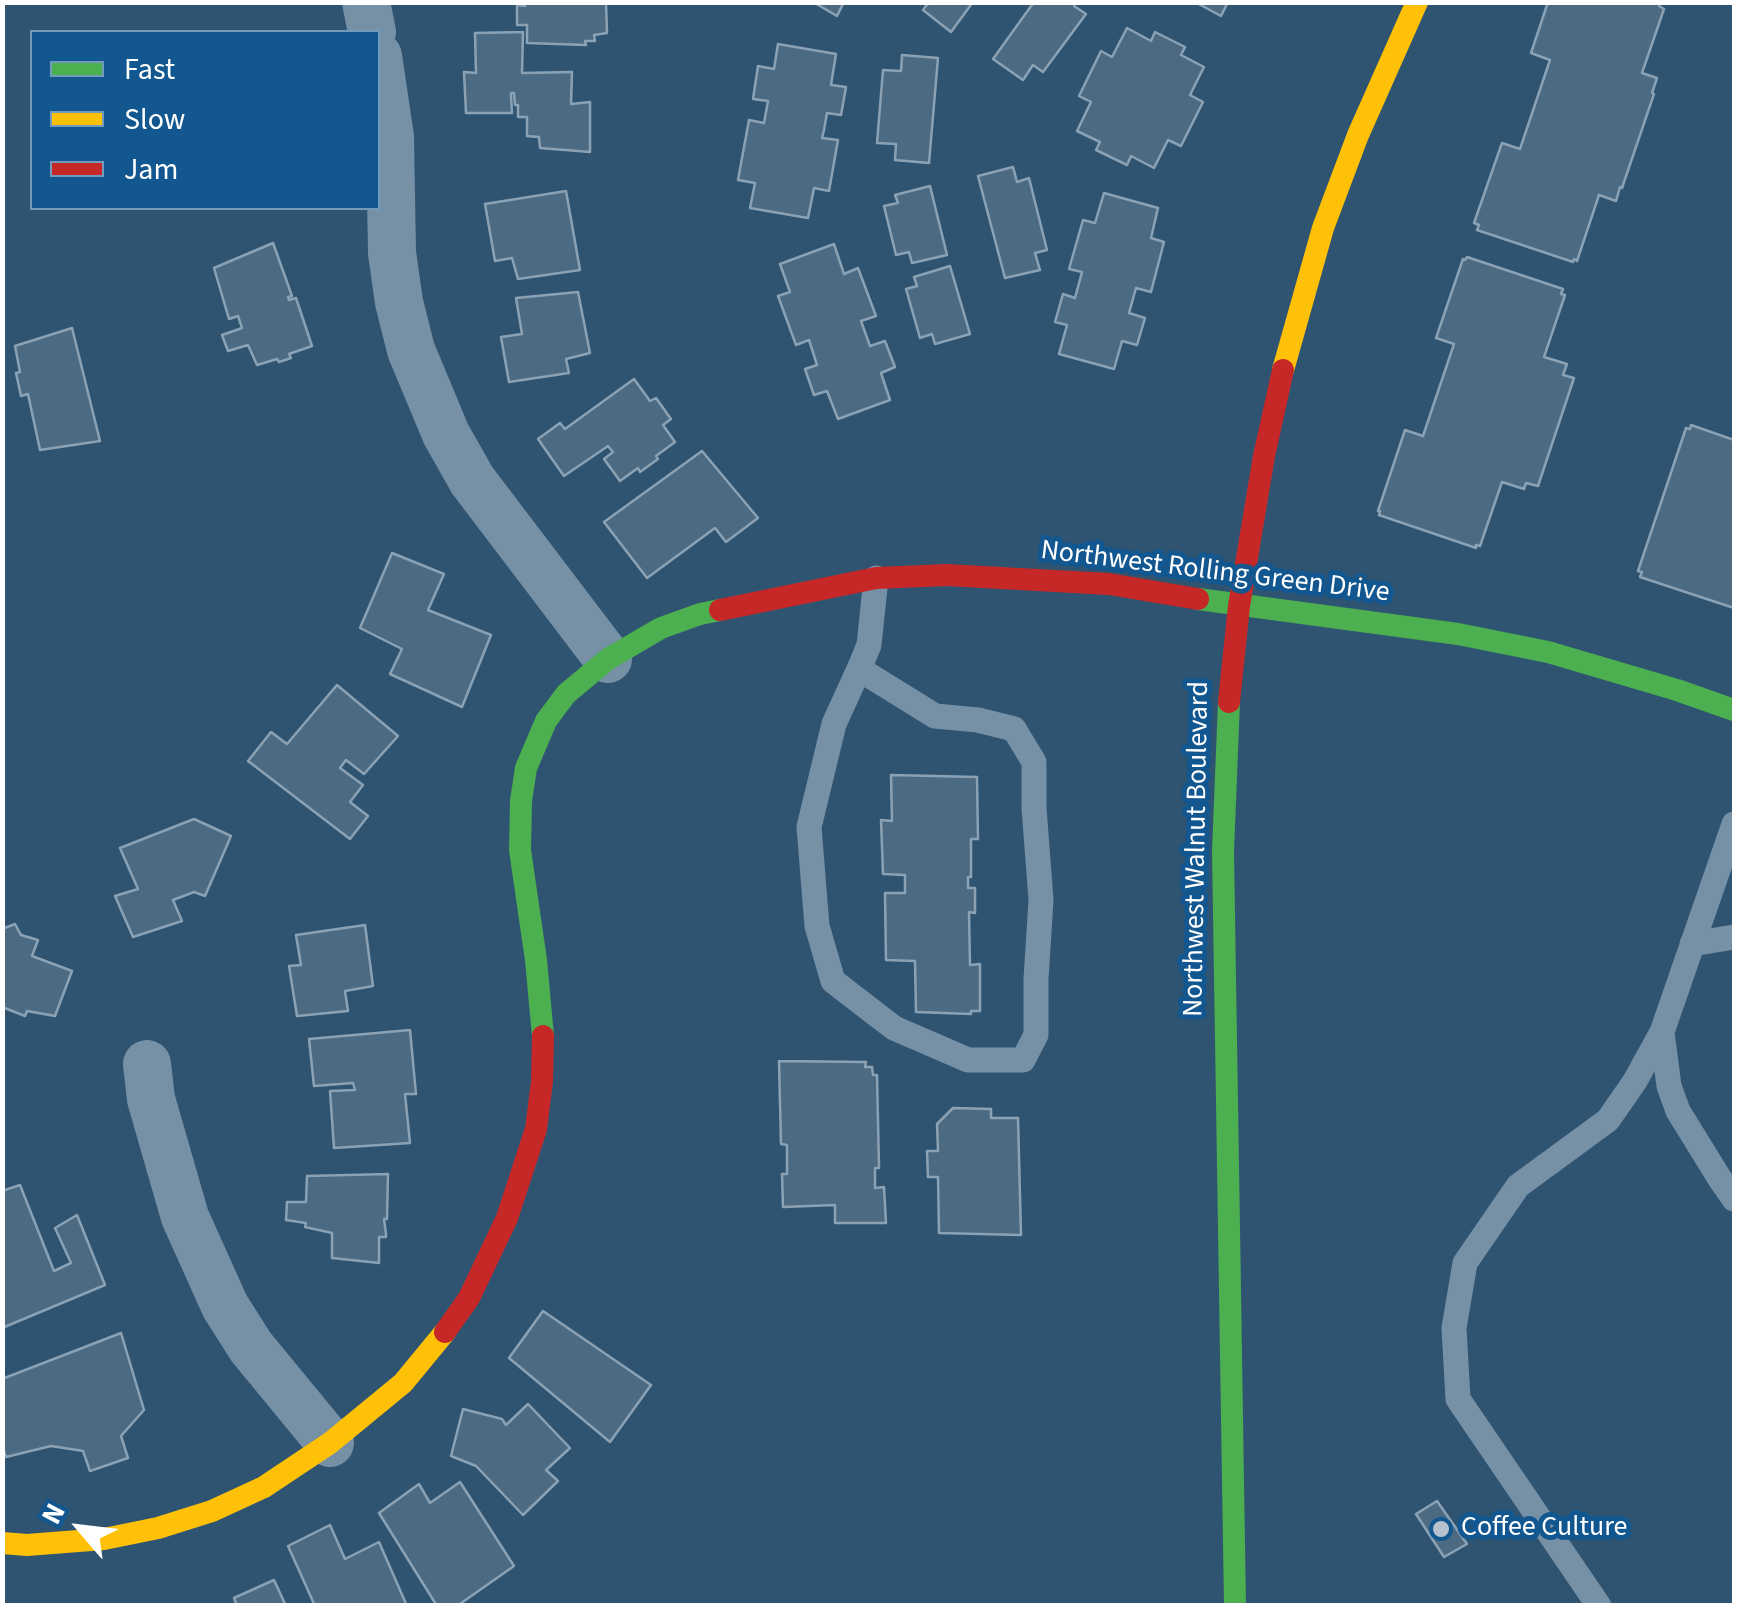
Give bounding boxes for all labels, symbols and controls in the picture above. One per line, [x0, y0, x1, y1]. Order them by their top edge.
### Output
legend [30, 30, 380, 210]
text: Fast [124, 48, 175, 91]
text: Slow [124, 98, 185, 141]
text: Jam [124, 148, 178, 191]
street label: Northwest Rolling Green Drive [1039, 535, 1391, 611]
street label: Northwest Walnut Boulevard [1178, 681, 1218, 1017]
north arrow [30, 1478, 130, 1578]
text: N [31, 1496, 76, 1532]
place label: Coffee Culture [1461, 1512, 1627, 1546]
marker: Coffee Culture [1430, 1518, 1452, 1540]

